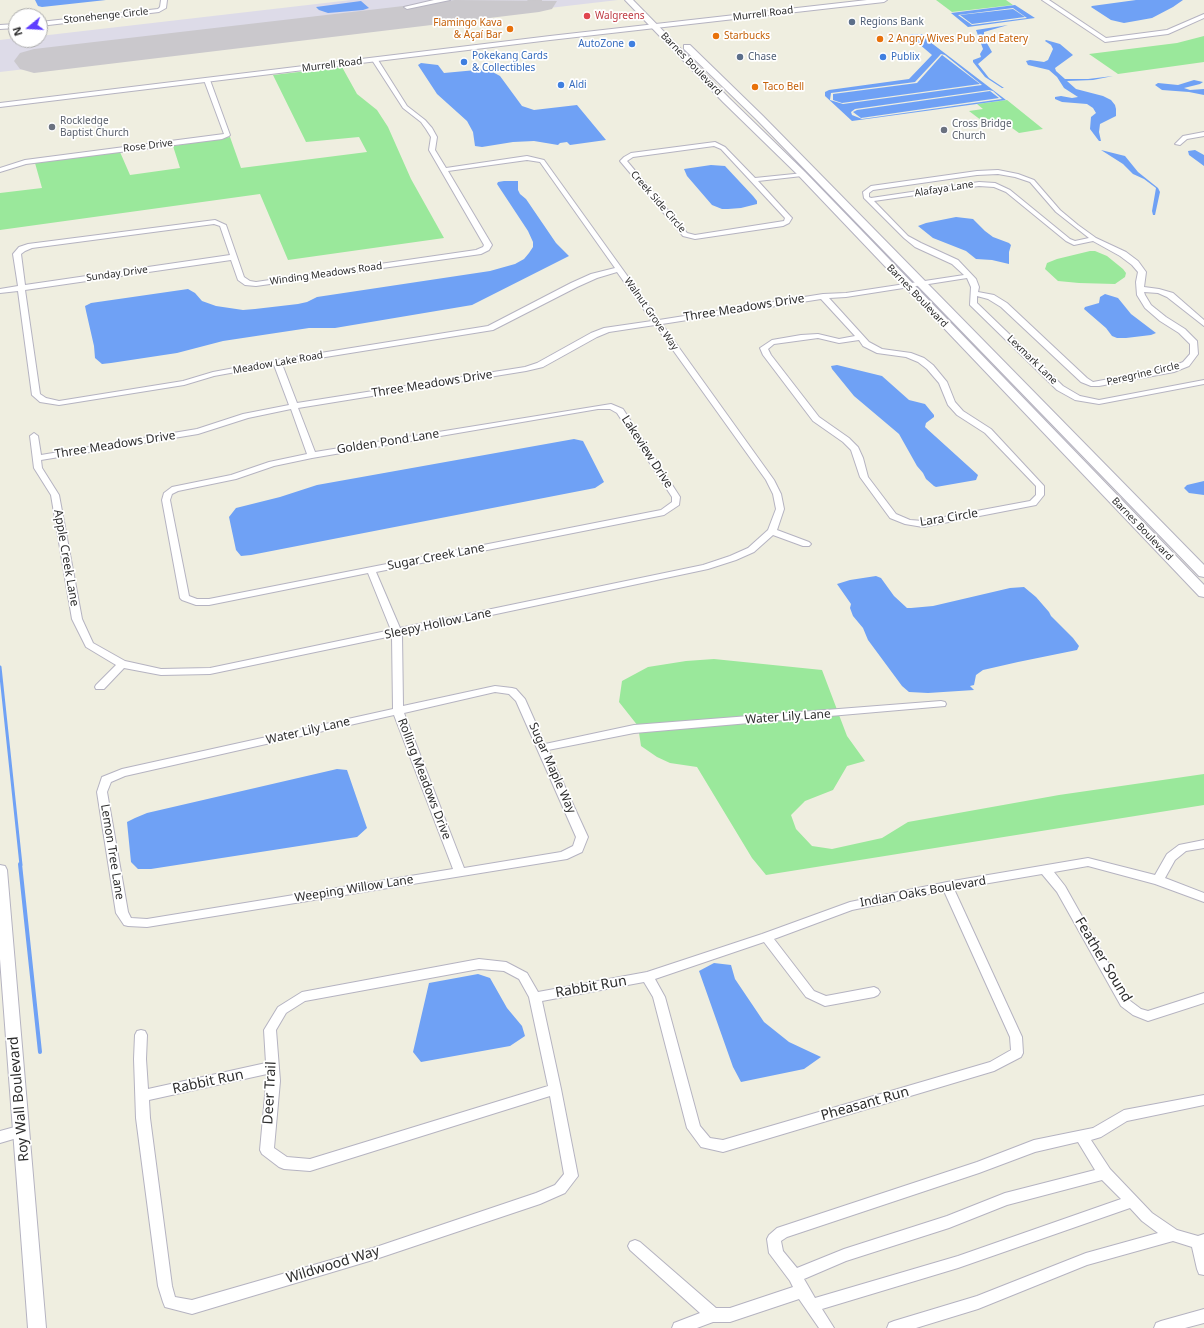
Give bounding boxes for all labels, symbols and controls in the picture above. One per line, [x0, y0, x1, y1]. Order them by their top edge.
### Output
street label: Murrell Road [732, 4, 794, 24]
street label: Stonehenge Circle [63, 6, 149, 26]
north arrow [8, 8, 48, 48]
place label: Walgreens [595, 10, 645, 22]
marker: Walgreens [582, 11, 592, 21]
place label: Regions Bank [860, 16, 924, 28]
place label: Flamingo Kava & Açaí Bar [433, 17, 502, 40]
marker: Regions Bank [847, 17, 857, 27]
marker: Flamingo Kava & Açaí Bar [505, 24, 515, 34]
text: N [9, 25, 26, 38]
street label: Barnes Boulevard [658, 30, 724, 98]
place label: Starbucks [724, 30, 770, 42]
marker: Starbucks [711, 31, 721, 41]
place label: 2 Angry Wives Pub and Eatery [888, 33, 1028, 45]
marker: 2 Angry Wives Pub and Eatery [875, 34, 885, 44]
place label: AutoZone [578, 38, 624, 50]
marker: AutoZone [627, 39, 637, 49]
place label: Pokekang Cards & Collectibles [472, 50, 548, 74]
place label: Chase [748, 51, 777, 63]
place label: Publix [891, 51, 920, 63]
marker: Chase [735, 52, 745, 62]
marker: Publix [878, 52, 888, 62]
street label: Murrell Road [301, 55, 363, 75]
marker: Pokekang Cards & Collectibles [459, 57, 469, 67]
place label: Aldi [569, 79, 587, 91]
marker: Aldi [556, 80, 566, 90]
place label: Taco Bell [763, 81, 804, 93]
marker: Taco Bell [750, 82, 760, 92]
place label: Rockledge Baptist Church [60, 115, 129, 138]
place label: Cross Bridge Church [952, 118, 1012, 142]
marker: Rockledge Baptist Church [47, 122, 57, 132]
marker: Cross Bridge Church [939, 125, 949, 135]
street label: Rose Drive [122, 137, 174, 155]
street label: Creek Side Circle [628, 169, 688, 235]
street label: Alafaya Lane [914, 178, 974, 200]
street label: Winding Meadows Road [269, 260, 383, 288]
street label: Barnes Boulevard [884, 262, 950, 330]
street label: Sunday Drive [85, 264, 149, 284]
street label: Walnut Grove Way [621, 275, 681, 353]
street label: Three Meadows Drive [683, 291, 805, 325]
street label: Lexmark Lane [1004, 333, 1060, 387]
street label: Meadow Lake Road [232, 349, 324, 377]
street label: Peregrine Circle [1105, 360, 1181, 388]
street label: Three Meadows Drive [371, 367, 493, 401]
street label: Lakeview Drive [618, 413, 676, 491]
street label: Golden Pond Lane [336, 427, 440, 457]
street label: Three Meadows Drive [54, 428, 176, 462]
street label: Barnes Boulevard [1109, 495, 1175, 563]
street label: Lara Circle [919, 506, 979, 530]
street label: Apple Creek Lane [50, 509, 82, 607]
street label: Sugar Creek Lane [386, 541, 486, 573]
street label: Sleepy Hollow Lane [383, 606, 493, 642]
street label: Water Lily Lane [745, 707, 831, 727]
street label: Water Lily Lane [265, 714, 351, 748]
street label: Rolling Meadows Drive [394, 716, 454, 842]
street label: Sugar Maple Way [526, 720, 578, 816]
street label: Lemon Tree Lane [97, 803, 127, 901]
street label: Weeping Willow Lane [294, 872, 414, 906]
street label: Indian Oaks Boulevard [859, 874, 987, 910]
street label: Feather Sound [1071, 914, 1135, 1006]
street label: Rabbit Run [554, 972, 628, 1002]
street label: Roy Wall Boulevard [5, 1036, 33, 1162]
street label: Deer Trail [260, 1061, 280, 1125]
street label: Rabbit Run [171, 1066, 245, 1098]
street label: Pheasant Run [819, 1083, 911, 1125]
street label: Wildwood Way [284, 1243, 382, 1287]

